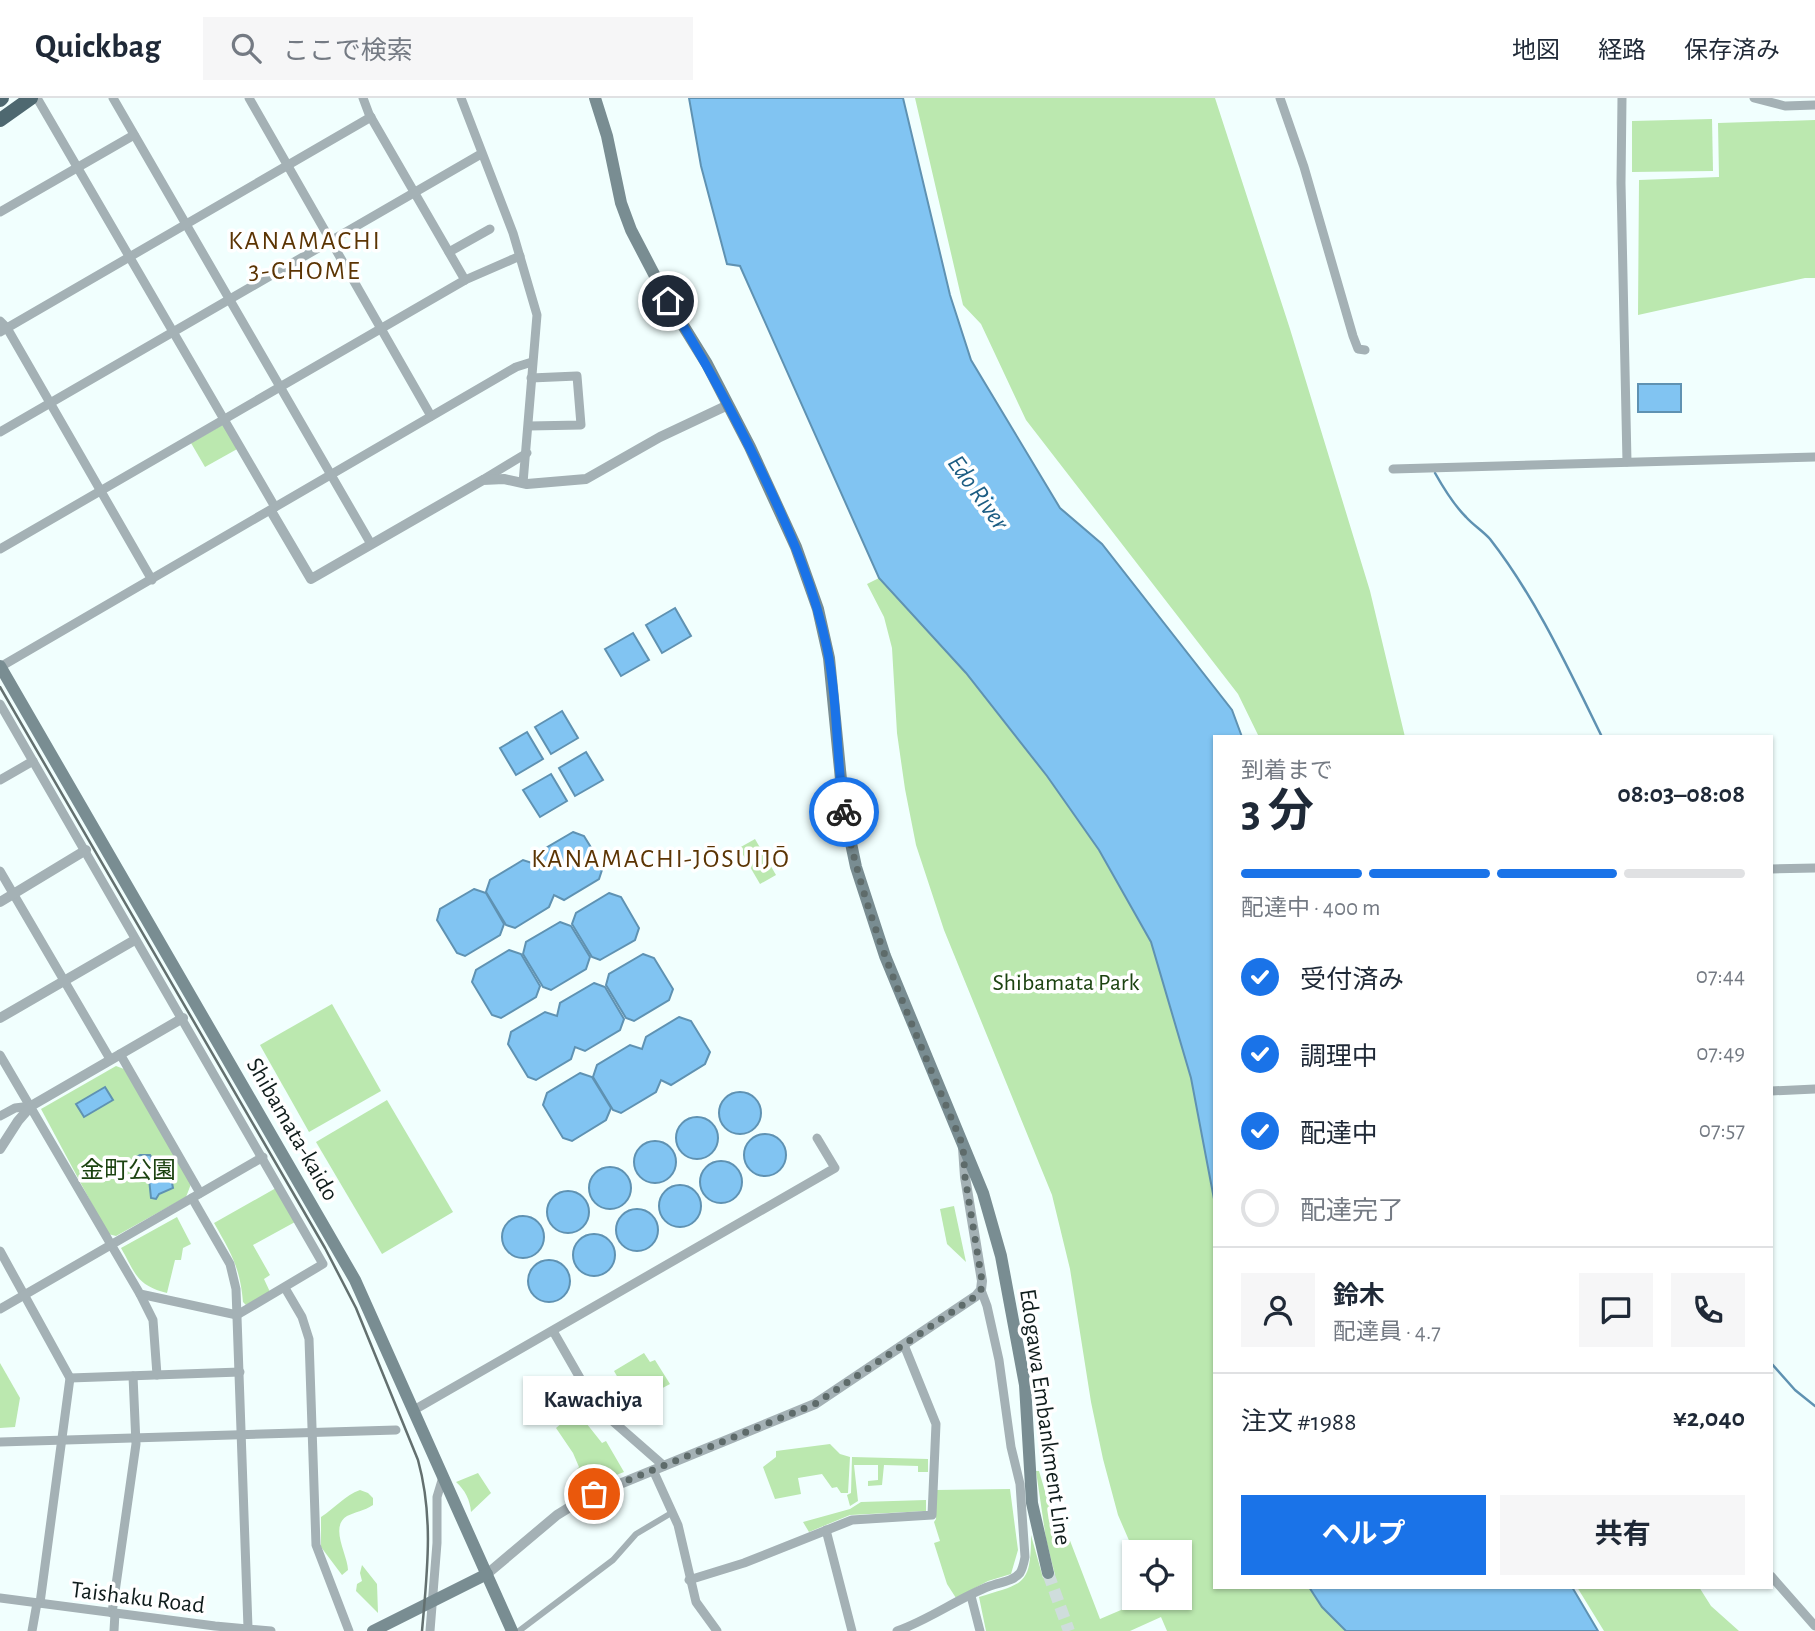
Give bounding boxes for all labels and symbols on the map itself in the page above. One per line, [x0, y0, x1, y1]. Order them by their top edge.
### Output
district label: KANAMACHI 3-CHOME [228, 228, 382, 284]
pin [638, 271, 698, 331]
water label: Edo River [943, 450, 1015, 536]
courier [809, 777, 879, 847]
district label: KANAMACHI-JŌSUIJŌ [531, 845, 791, 872]
park label: Shibamata Park [993, 971, 1140, 995]
street label: Shibamata-kaido [242, 1054, 343, 1205]
park label: 金町公園 [80, 1157, 176, 1183]
street label: Edogawa Embankment Line [1015, 1287, 1075, 1547]
callout: Kawachiya [524, 1375, 664, 1424]
pin [564, 1464, 624, 1524]
street label: Taishaku Road [70, 1578, 206, 1618]

